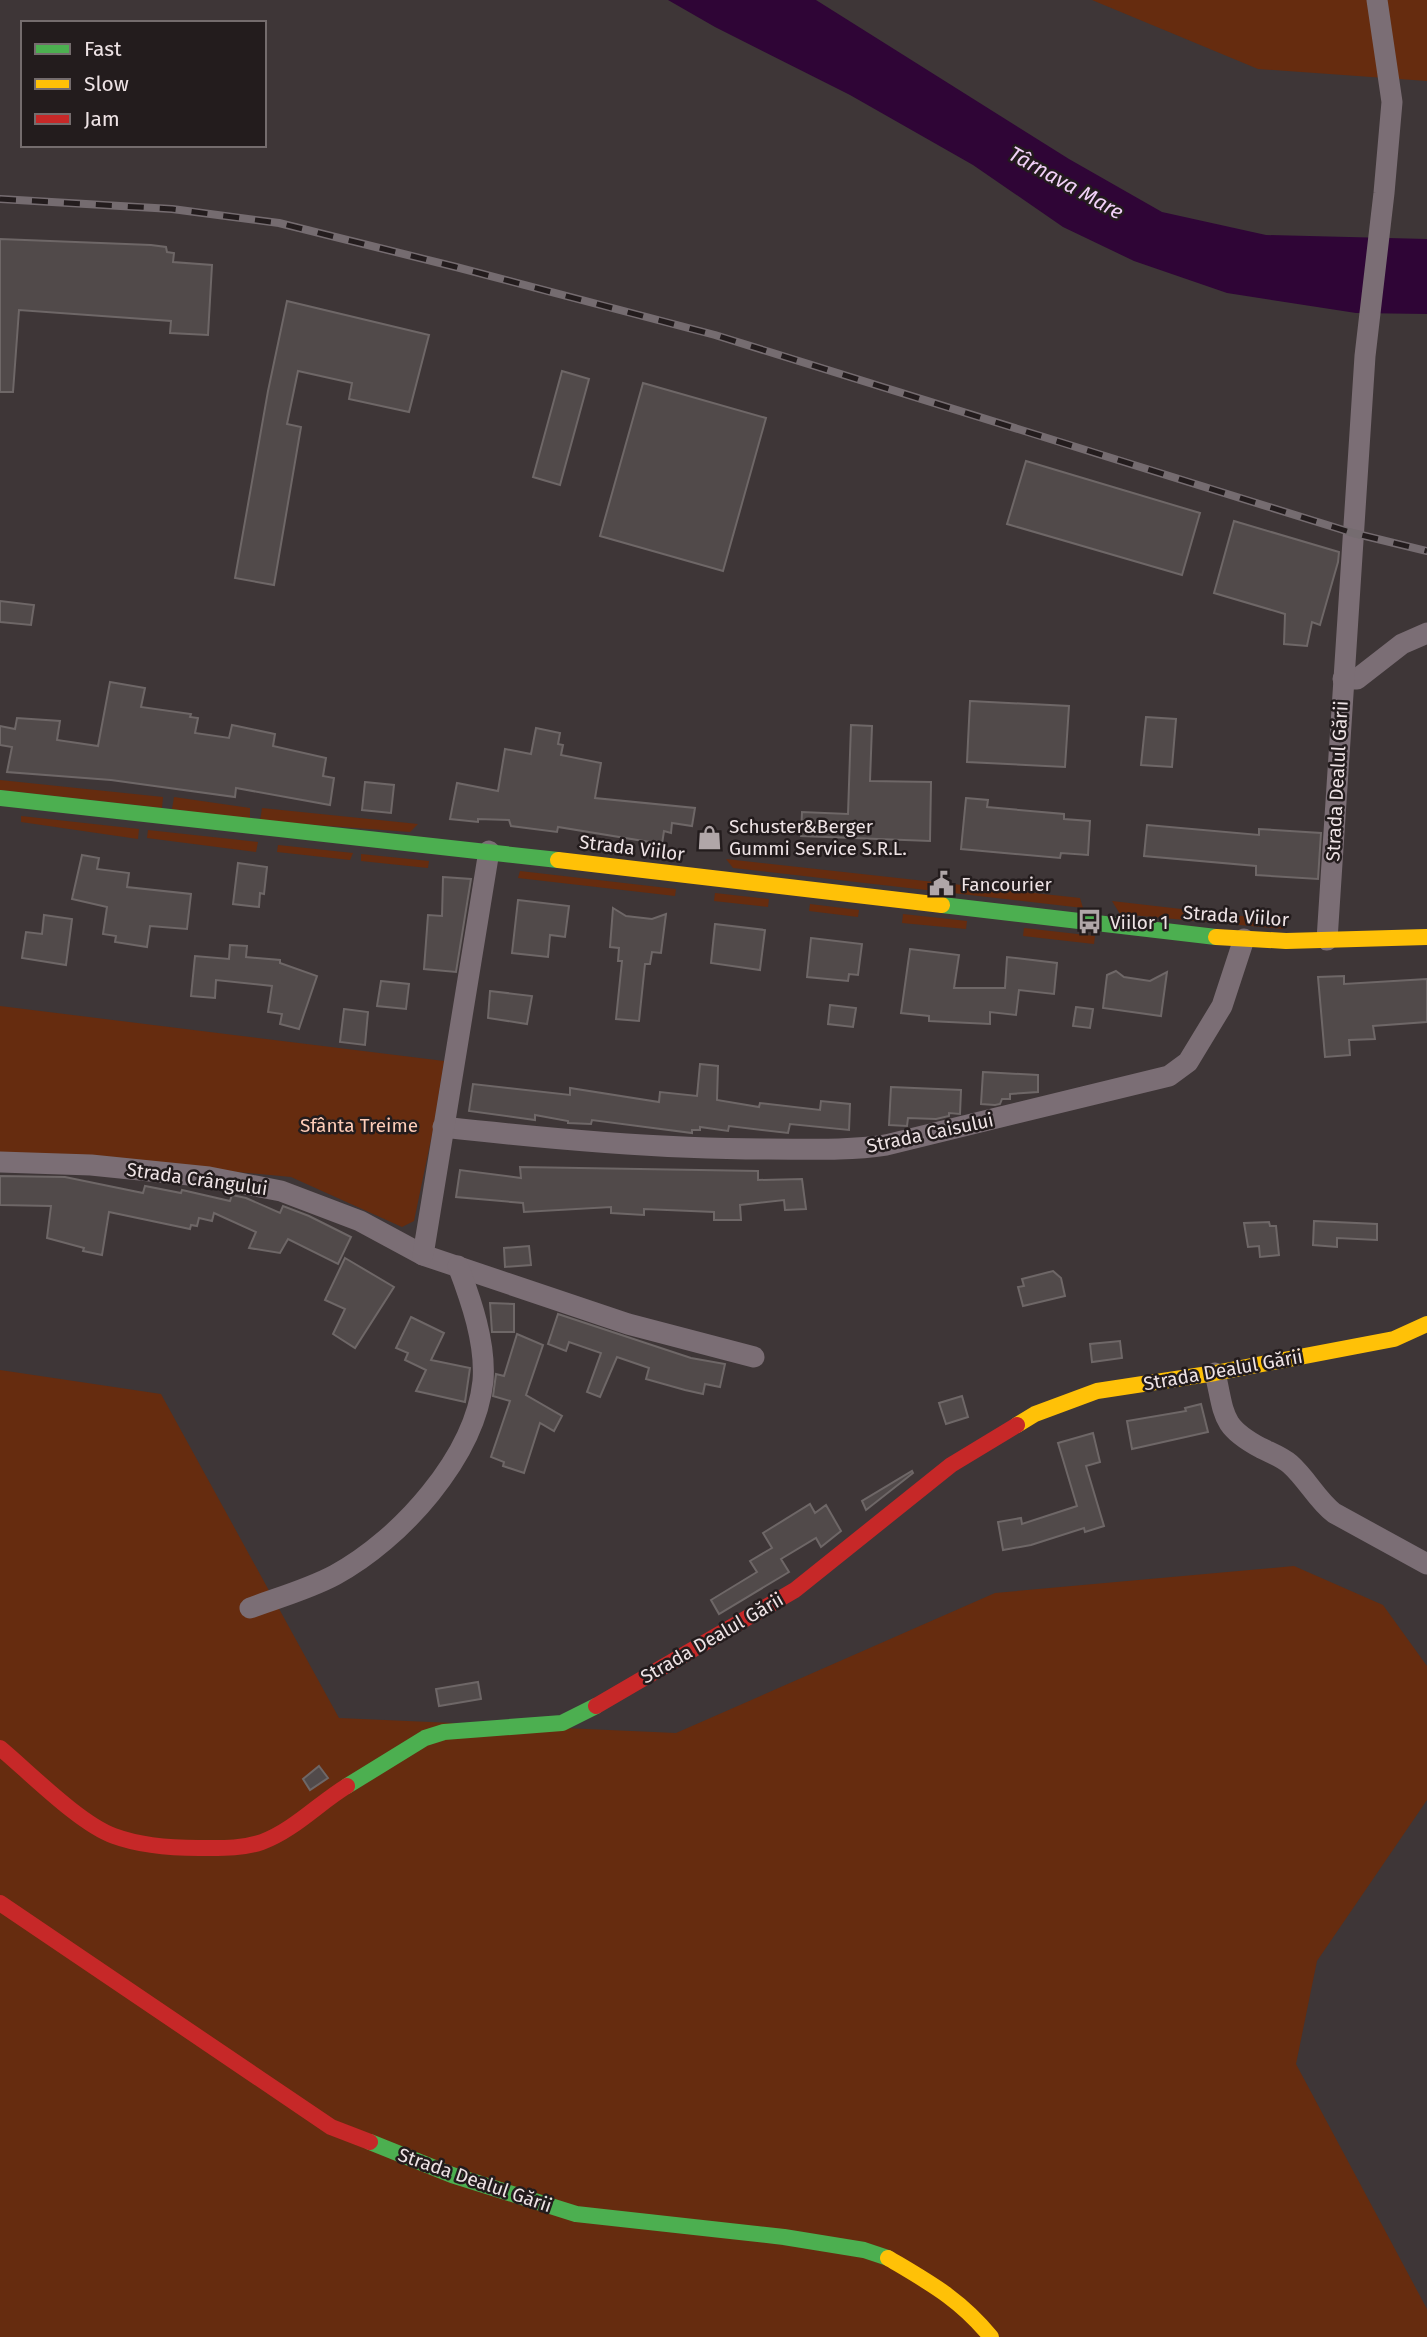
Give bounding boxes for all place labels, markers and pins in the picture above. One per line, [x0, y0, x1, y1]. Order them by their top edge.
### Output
place label: Schuster&Berger Gummi Service S.R.L. [729, 815, 907, 860]
shop icon: Schuster&Berger Gummi Service S.R.L. [695, 823, 723, 851]
public building icon: Fancourier [927, 870, 955, 898]
place label: Fancourier [961, 873, 1053, 896]
bus stop icon: Viilor 1 [1076, 908, 1104, 936]
place label: Viilor 1 [1110, 911, 1168, 934]

